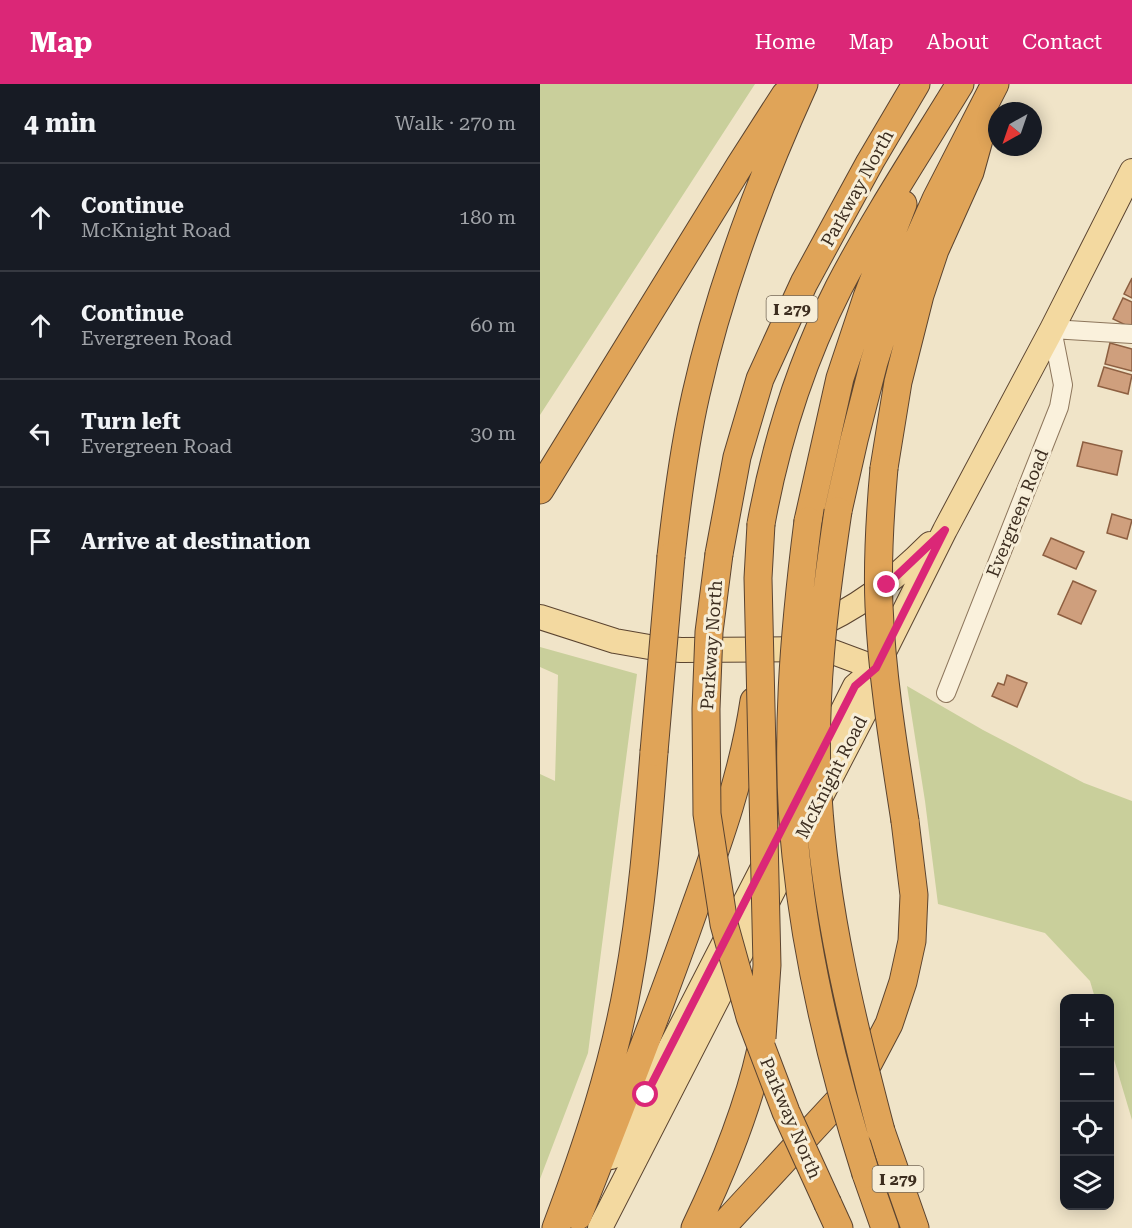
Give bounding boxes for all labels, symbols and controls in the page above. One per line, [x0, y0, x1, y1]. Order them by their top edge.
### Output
text: Map [30, 26, 92, 59]
text: Home [755, 30, 816, 54]
text: Map [849, 30, 894, 54]
text: About [927, 30, 989, 54]
text: Contact [1022, 30, 1102, 54]
north arrow [988, 102, 1042, 156]
text: 4 min [24, 108, 96, 138]
text: Walk · 270 m [395, 111, 516, 135]
street label: Parkway North [816, 126, 898, 250]
text: Continue [81, 193, 184, 218]
icon: ahead [24, 201, 57, 234]
text: 180 m [459, 205, 516, 229]
text: McKnight Road [81, 218, 231, 242]
road number: I 279 [766, 296, 818, 322]
text: Continue [81, 301, 184, 326]
icon: ahead [24, 309, 57, 342]
text: 60 m [470, 313, 516, 337]
text: Evergreen Road [81, 326, 232, 350]
text: Turn left [81, 409, 181, 434]
icon: left [24, 417, 57, 450]
text: 30 m [470, 421, 516, 445]
text: Evergreen Road [81, 434, 232, 458]
street label: Evergreen Road [982, 446, 1052, 580]
icon: arrive [24, 525, 57, 558]
text: Arrive at destination [81, 529, 310, 554]
route end [873, 571, 899, 597]
street label: Parkway North [696, 579, 726, 711]
street label: McKnight Road [791, 712, 871, 842]
map controls [1060, 994, 1114, 1210]
button: + [1060, 994, 1114, 1048]
button: − [1060, 1048, 1114, 1102]
street label: Parkway North [756, 1054, 826, 1182]
route start [632, 1081, 658, 1107]
button: locate [1060, 1102, 1114, 1156]
button: layers [1060, 1156, 1114, 1210]
road number: I 279 [872, 1166, 924, 1192]

